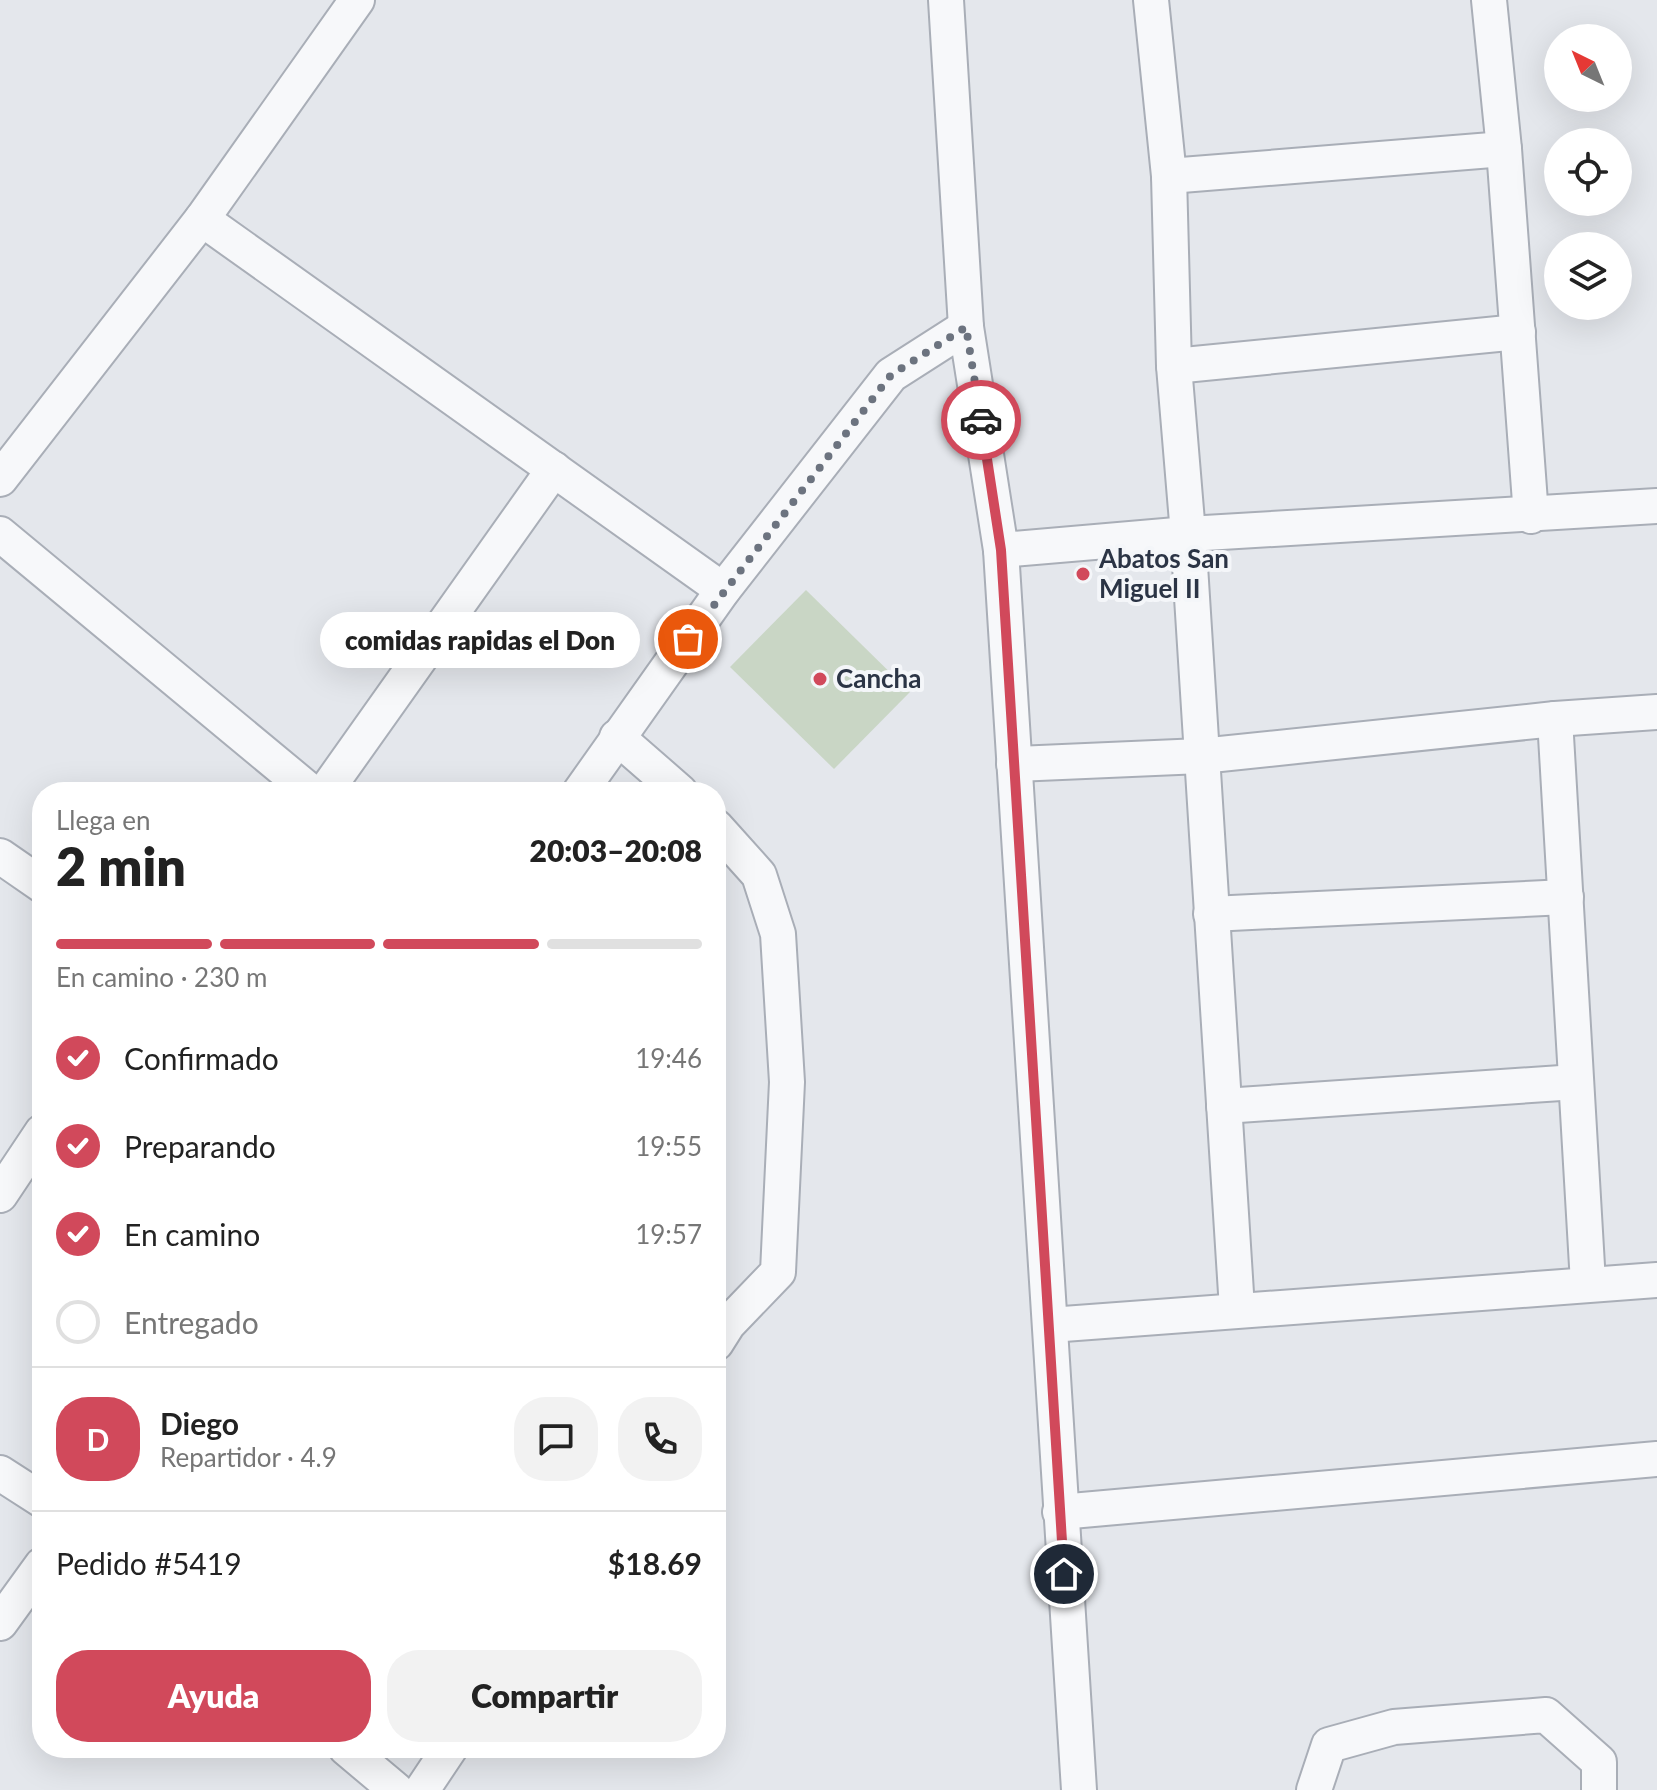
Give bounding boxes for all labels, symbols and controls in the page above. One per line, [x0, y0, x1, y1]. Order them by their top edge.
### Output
north arrow [1544, 24, 1632, 112]
map controls [1544, 24, 1632, 320]
button: locate [1544, 128, 1632, 216]
button: layers [1544, 232, 1632, 320]
courier [941, 380, 1021, 460]
icon: car [959, 398, 1003, 442]
place label: Abatos San Miguel II [1098, 542, 1229, 604]
marker: Abatos San Miguel II [1074, 565, 1092, 583]
pin [654, 605, 722, 673]
callout: comidas rapidas el Don [320, 611, 640, 667]
icon: bag [666, 617, 710, 661]
text: comidas rapidas el Don [345, 624, 615, 656]
place label: Cancha [836, 662, 921, 694]
marker: Cancha [811, 670, 829, 688]
text: Llega en [56, 804, 151, 836]
text: 20:03–20:08 [529, 832, 702, 868]
text: 2 min [56, 835, 186, 897]
text: En camino · 230 m [56, 961, 267, 993]
icon: check [56, 1036, 100, 1080]
text: Confirmado [124, 1040, 279, 1076]
text: 19:46 [635, 1042, 702, 1074]
icon: check [56, 1124, 100, 1168]
text: Preparando [124, 1128, 276, 1164]
text: 19:55 [635, 1130, 702, 1162]
icon: check [56, 1212, 100, 1256]
text: En camino [124, 1216, 260, 1252]
text: 19:57 [635, 1218, 702, 1250]
text: Entregado [124, 1304, 259, 1340]
button: chat [514, 1397, 598, 1481]
button: phone [618, 1397, 702, 1481]
text: Diego [160, 1405, 239, 1441]
text: D [87, 1421, 109, 1457]
text: Repartidor · 4.9 [160, 1441, 337, 1473]
pin [1030, 1540, 1098, 1608]
text: Pedido #5419 [56, 1545, 242, 1581]
text: $18.69 [608, 1545, 702, 1581]
icon: home [1042, 1552, 1086, 1596]
button: Ayuda [56, 1650, 371, 1742]
button: Compartir [387, 1650, 702, 1742]

